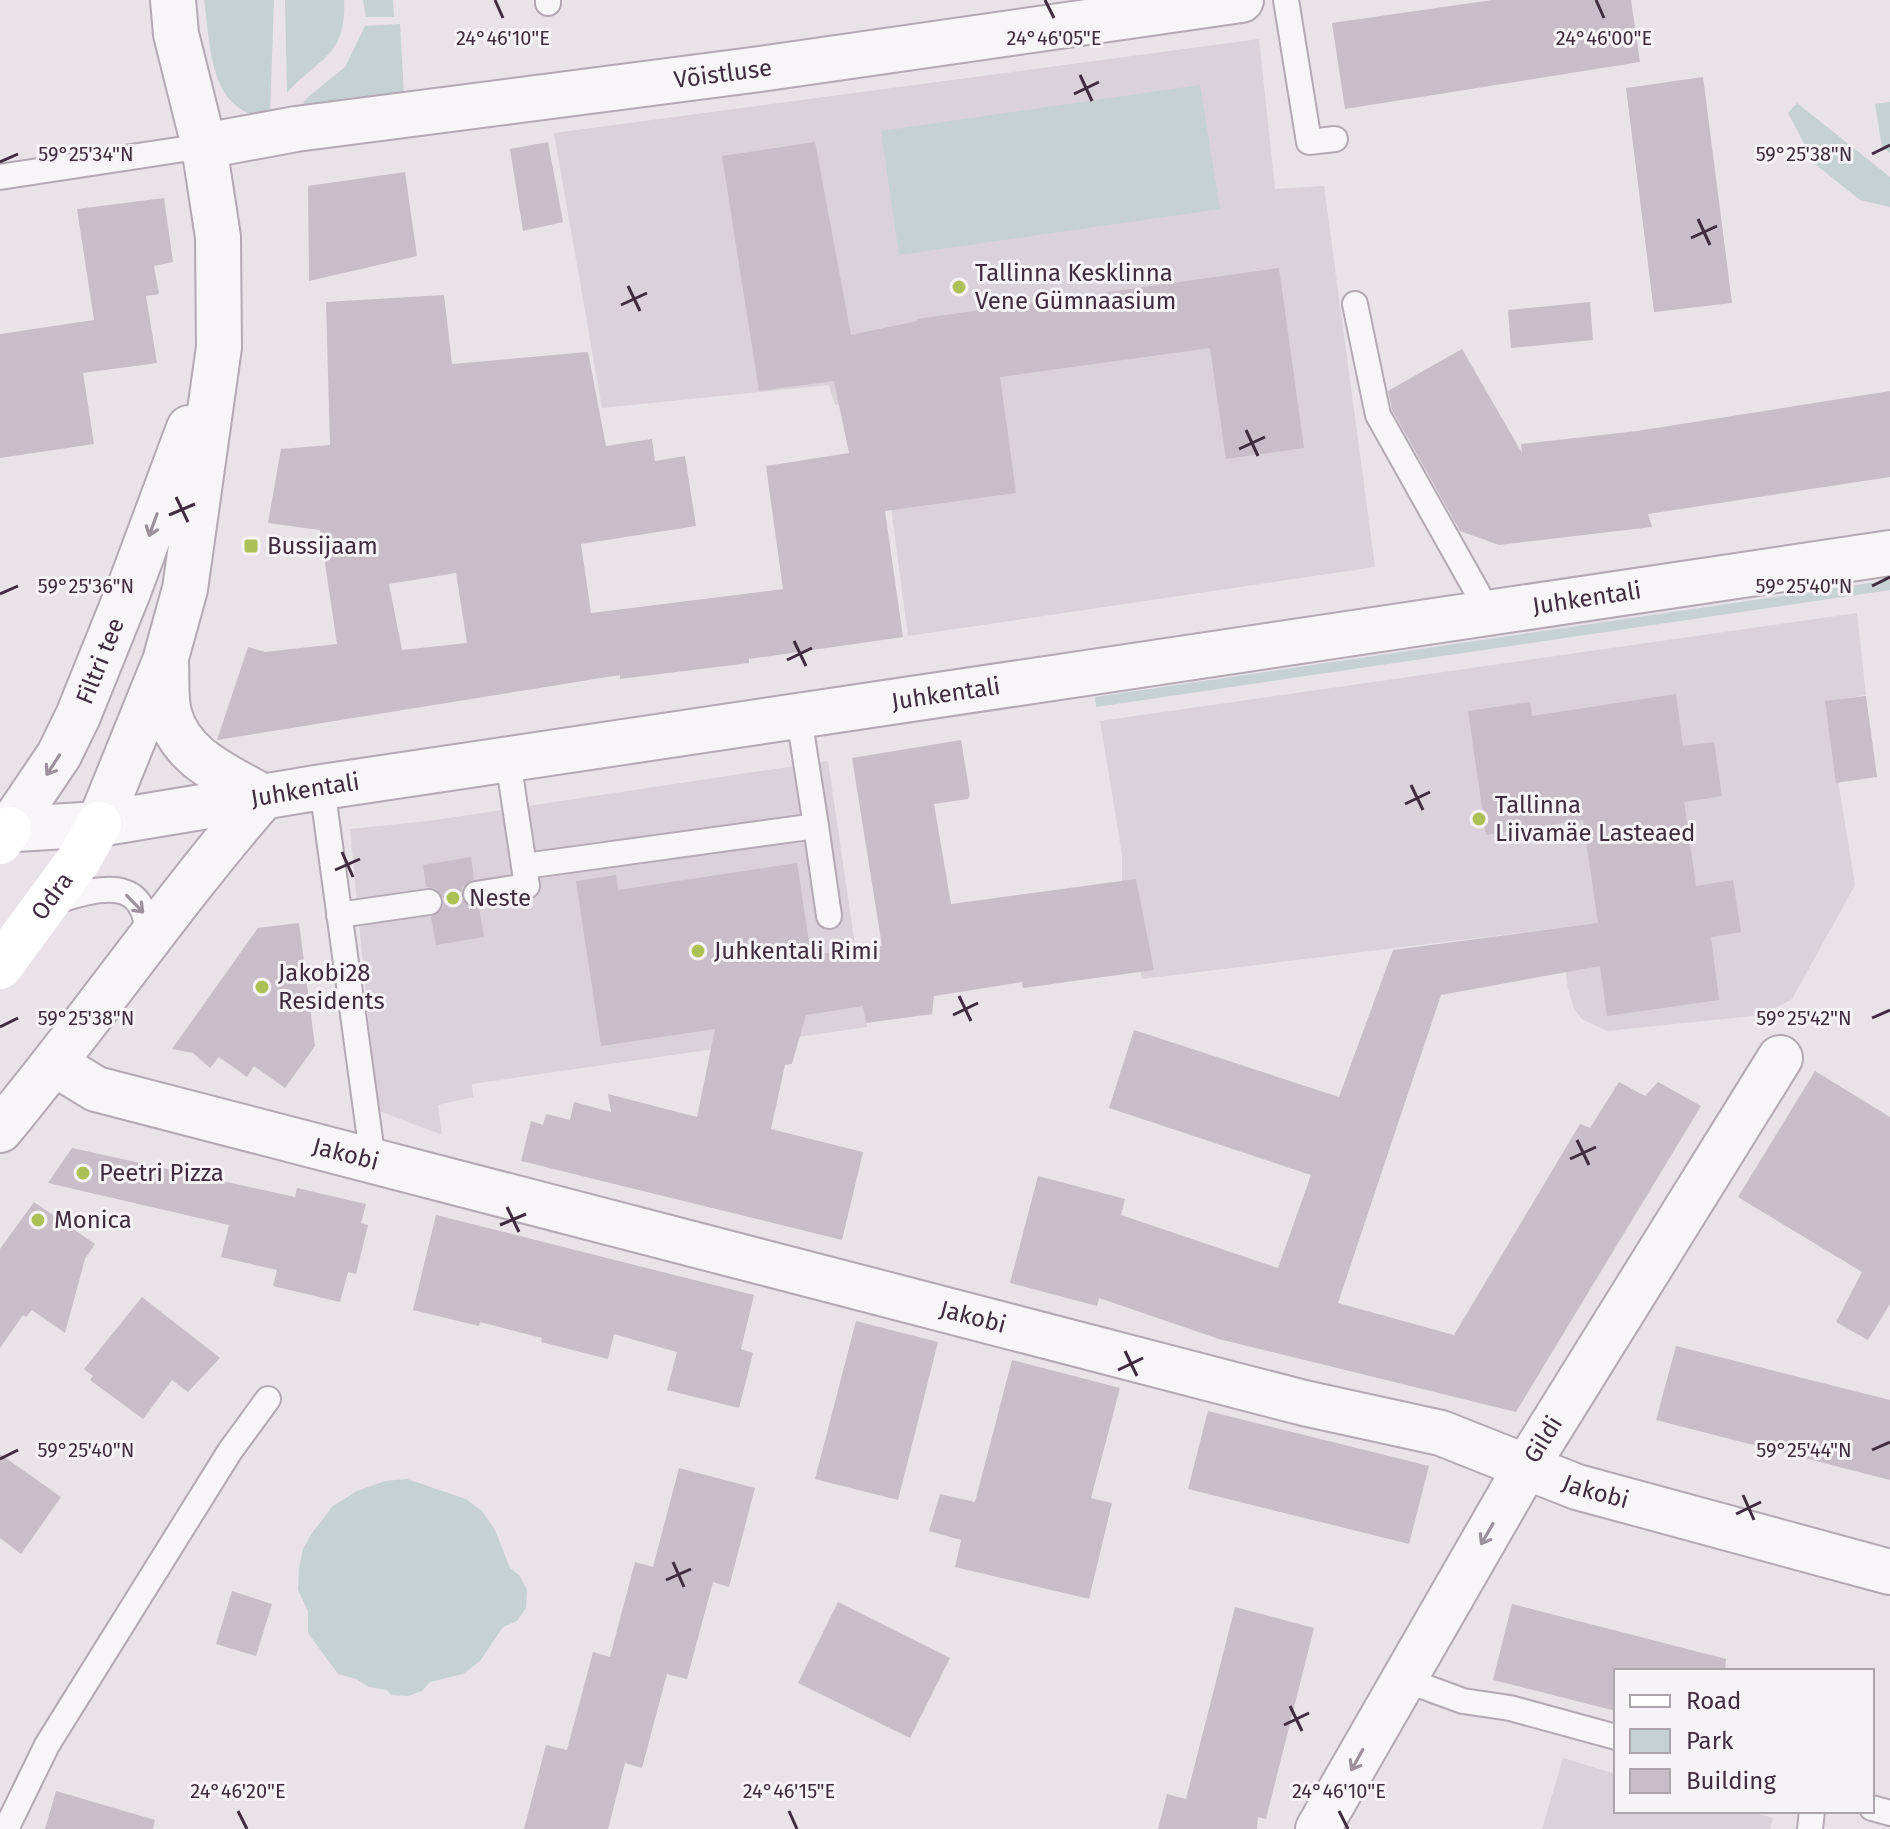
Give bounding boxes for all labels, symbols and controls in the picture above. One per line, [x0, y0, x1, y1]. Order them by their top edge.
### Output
text: 24°46'10"E [456, 26, 550, 50]
text: 24°46'05"E [1007, 26, 1101, 50]
text: 24°46'00"E [1556, 26, 1652, 50]
street label: Võistluse [672, 53, 774, 94]
text: 59°25'34"N [38, 142, 134, 166]
text: 59°25'38"N [1756, 142, 1852, 166]
place label: Tallinna Kesklinna Vene Gümnaasium [975, 259, 1176, 315]
marker: Tallinna Kesklinna Vene Gümnaasium [950, 278, 968, 296]
one-way arrow [145, 512, 159, 537]
place label: Bussijaam [267, 532, 378, 560]
marker: Bussijaam [242, 537, 260, 555]
text: 59°25'36"N [38, 574, 134, 598]
text: 59°25'40"N [1756, 574, 1852, 598]
street label: Juhkentali [1530, 576, 1643, 620]
street label: Filtri tee [70, 614, 130, 708]
street label: Juhkentali [890, 672, 1002, 716]
one-way arrow [44, 753, 61, 775]
street label: Juhkentali [249, 768, 361, 813]
place label: Tallinna Liivamäe Lasteaed [1495, 791, 1695, 847]
marker: Tallinna Liivamäe Lasteaed [1470, 810, 1488, 828]
street label: Odra [25, 867, 79, 925]
place label: Neste [469, 884, 531, 912]
marker: Neste [444, 889, 462, 907]
one-way arrow [126, 894, 145, 914]
place label: Juhkentali Rimi [714, 937, 879, 965]
marker: Juhkentali Rimi [689, 942, 707, 960]
place label: Jakobi28 Residents [278, 959, 385, 1015]
marker: Jakobi28 Residents [253, 978, 271, 996]
text: 59°25'38"N [38, 1006, 134, 1030]
text: 59°25'42"N [1756, 1006, 1852, 1030]
street label: Jakobi [309, 1132, 382, 1176]
place label: Peetri Pizza [99, 1159, 224, 1187]
marker: Peetri Pizza [74, 1164, 92, 1182]
place label: Monica [54, 1206, 132, 1234]
marker: Monica [29, 1211, 47, 1229]
street label: Jakobi [937, 1295, 1009, 1339]
street label: Gildi [1518, 1411, 1568, 1468]
text: 59°25'40"N [38, 1438, 134, 1462]
text: 59°25'44"N [1756, 1438, 1852, 1462]
street label: Jakobi [1558, 1469, 1632, 1514]
one-way arrow [1479, 1522, 1495, 1545]
legend [1614, 1669, 1874, 1813]
text: Road [1686, 1687, 1741, 1715]
text: Park [1686, 1727, 1734, 1755]
one-way arrow [1349, 1748, 1365, 1771]
text: Building [1686, 1767, 1776, 1795]
text: 24°46'20"E [190, 1779, 286, 1803]
text: 24°46'15"E [743, 1779, 835, 1803]
text: 24°46'10"E [1292, 1779, 1386, 1803]

